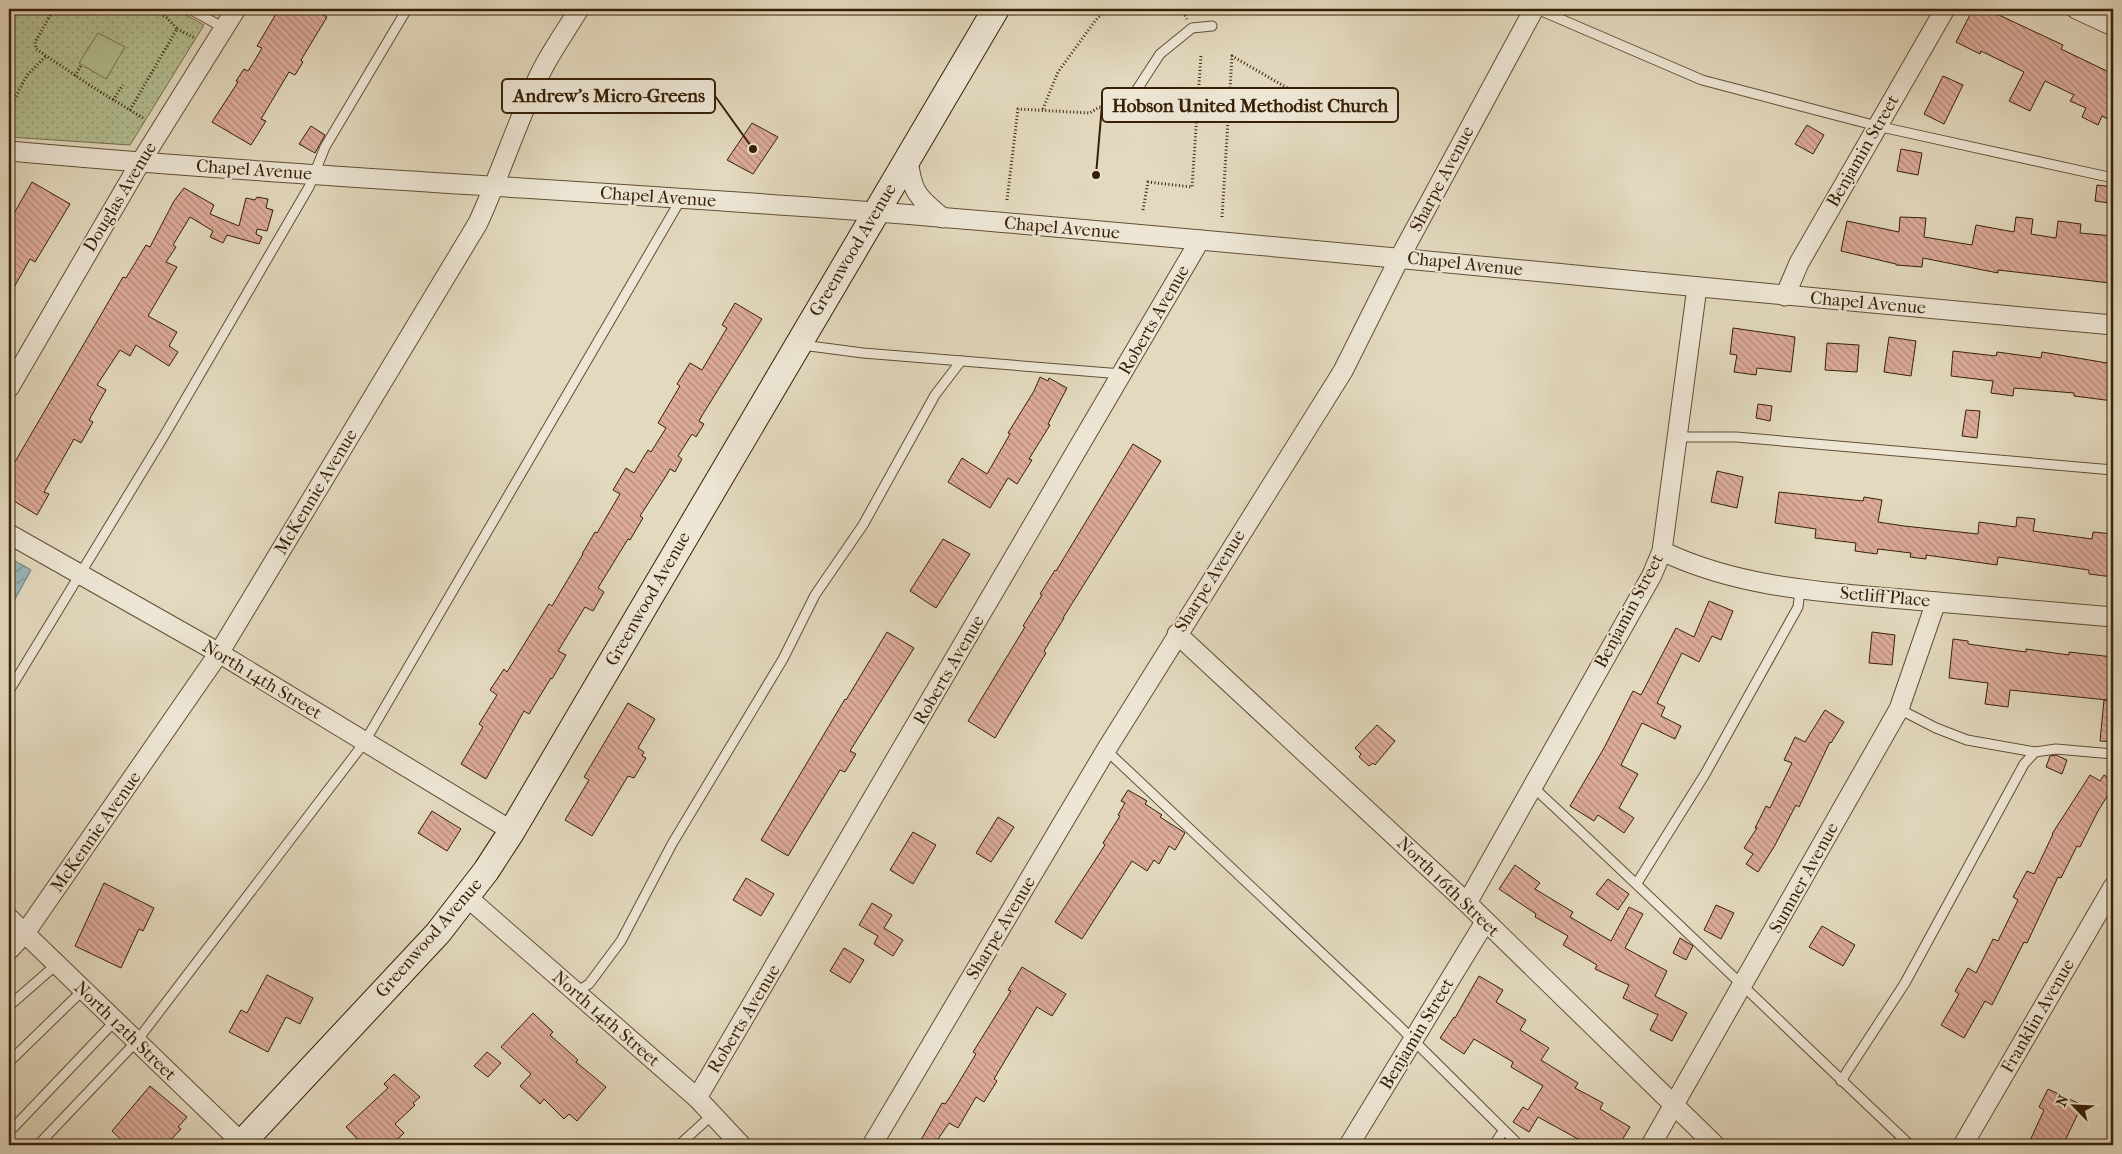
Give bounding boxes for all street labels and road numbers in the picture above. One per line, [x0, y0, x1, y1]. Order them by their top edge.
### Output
street label: Benjamin Street [1822, 91, 1904, 211]
street label: Sharpe Avenue [1405, 123, 1479, 235]
street label: Douglas Avenue [79, 138, 161, 256]
street label: Chapel Avenue [195, 155, 313, 185]
street label: Greenwood Avenue [805, 180, 901, 320]
street label: Chapel Avenue [599, 182, 717, 212]
street label: Chapel Avenue [1003, 212, 1121, 244]
street label: Chapel Avenue [1406, 247, 1524, 281]
street label: Roberts Avenue [1114, 261, 1194, 379]
street label: Chapel Avenue [1809, 287, 1927, 319]
street label: McKennie Avenue [270, 425, 362, 559]
street label: Sharpe Avenue [1170, 526, 1250, 636]
street label: Greenwood Avenue [601, 528, 695, 670]
street label: Benjamin Street [1590, 550, 1668, 672]
street label: Setliff Place [1839, 583, 1931, 611]
street label: Roberts Avenue [909, 611, 989, 729]
street label: North 14th Street [199, 636, 326, 724]
street label: McKennie Avenue [46, 767, 146, 896]
street label: Sumner Avenue [1765, 819, 1843, 937]
street label: North 16th Street [1392, 833, 1504, 942]
street label: Sharpe Avenue [962, 873, 1040, 983]
street label: Greenwood Avenue [371, 874, 487, 1002]
street label: Franklin Avenue [1997, 955, 2079, 1077]
street label: Roberts Avenue [703, 961, 785, 1077]
street label: North 14th Street [548, 967, 664, 1072]
street label: Benjamin Street [1376, 974, 1459, 1093]
street label: North 12th Street [69, 977, 181, 1086]

